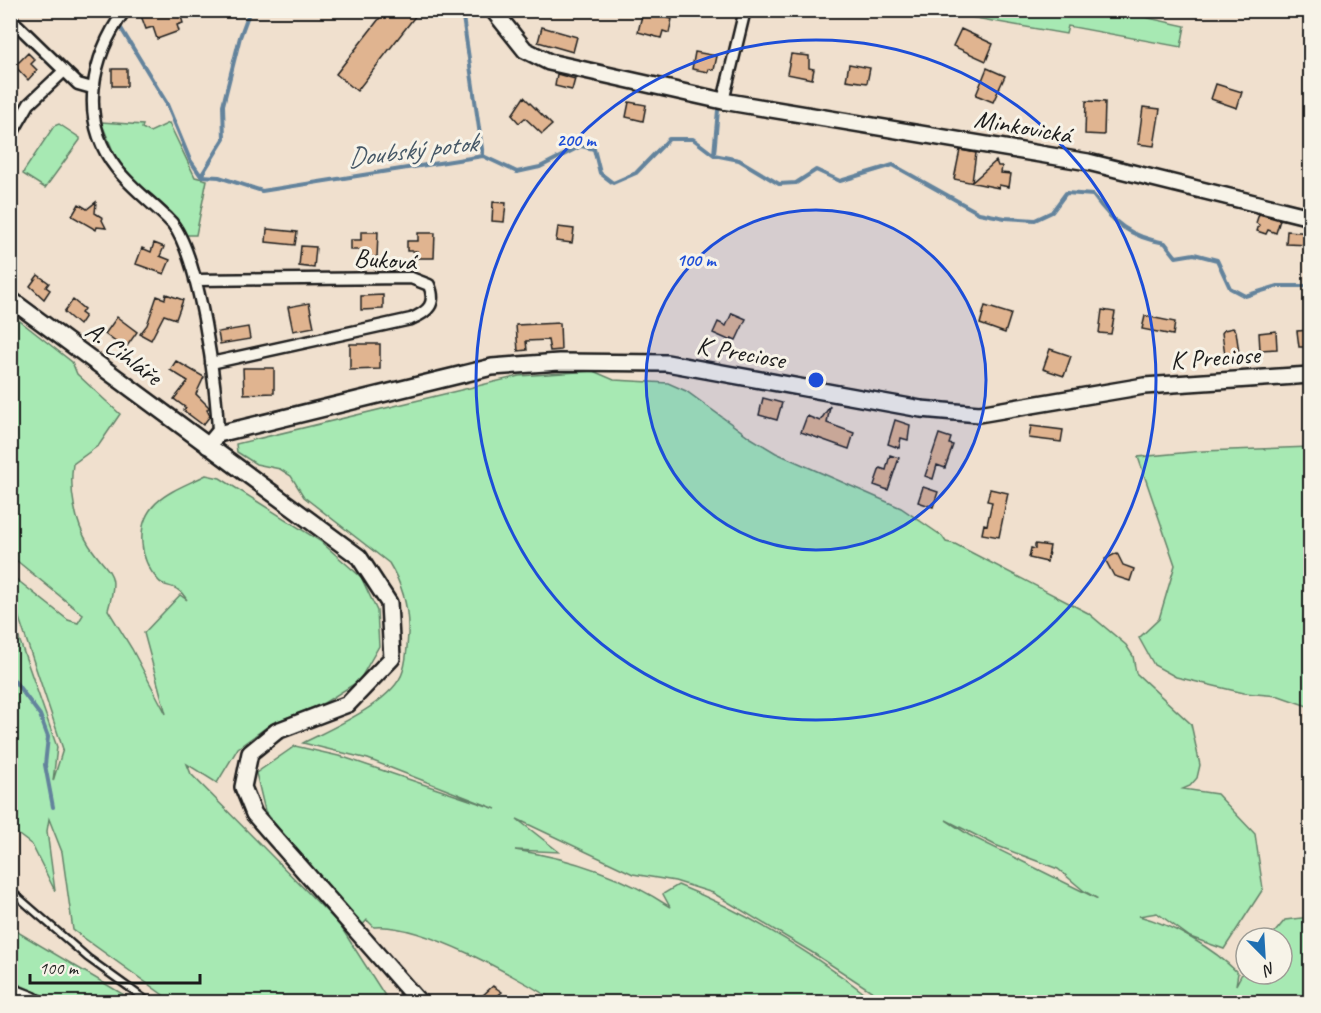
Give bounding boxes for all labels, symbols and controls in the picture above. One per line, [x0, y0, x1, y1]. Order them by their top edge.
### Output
street label: Minkovická [972, 102, 1077, 152]
water label: Doubský potok [345, 125, 484, 175]
text: 200 m [557, 129, 597, 151]
street label: Buková [353, 241, 420, 278]
text: 100 m [677, 249, 717, 271]
street label: A. Cihláře [79, 314, 171, 394]
street label: K Preciose [694, 328, 790, 377]
street label: K Preciose [1169, 338, 1263, 377]
centre of rings [806, 370, 826, 390]
north arrow [1234, 926, 1294, 986]
scale bar [30, 947, 200, 985]
text: 100 m [39, 957, 80, 979]
text: N [1258, 958, 1278, 981]

